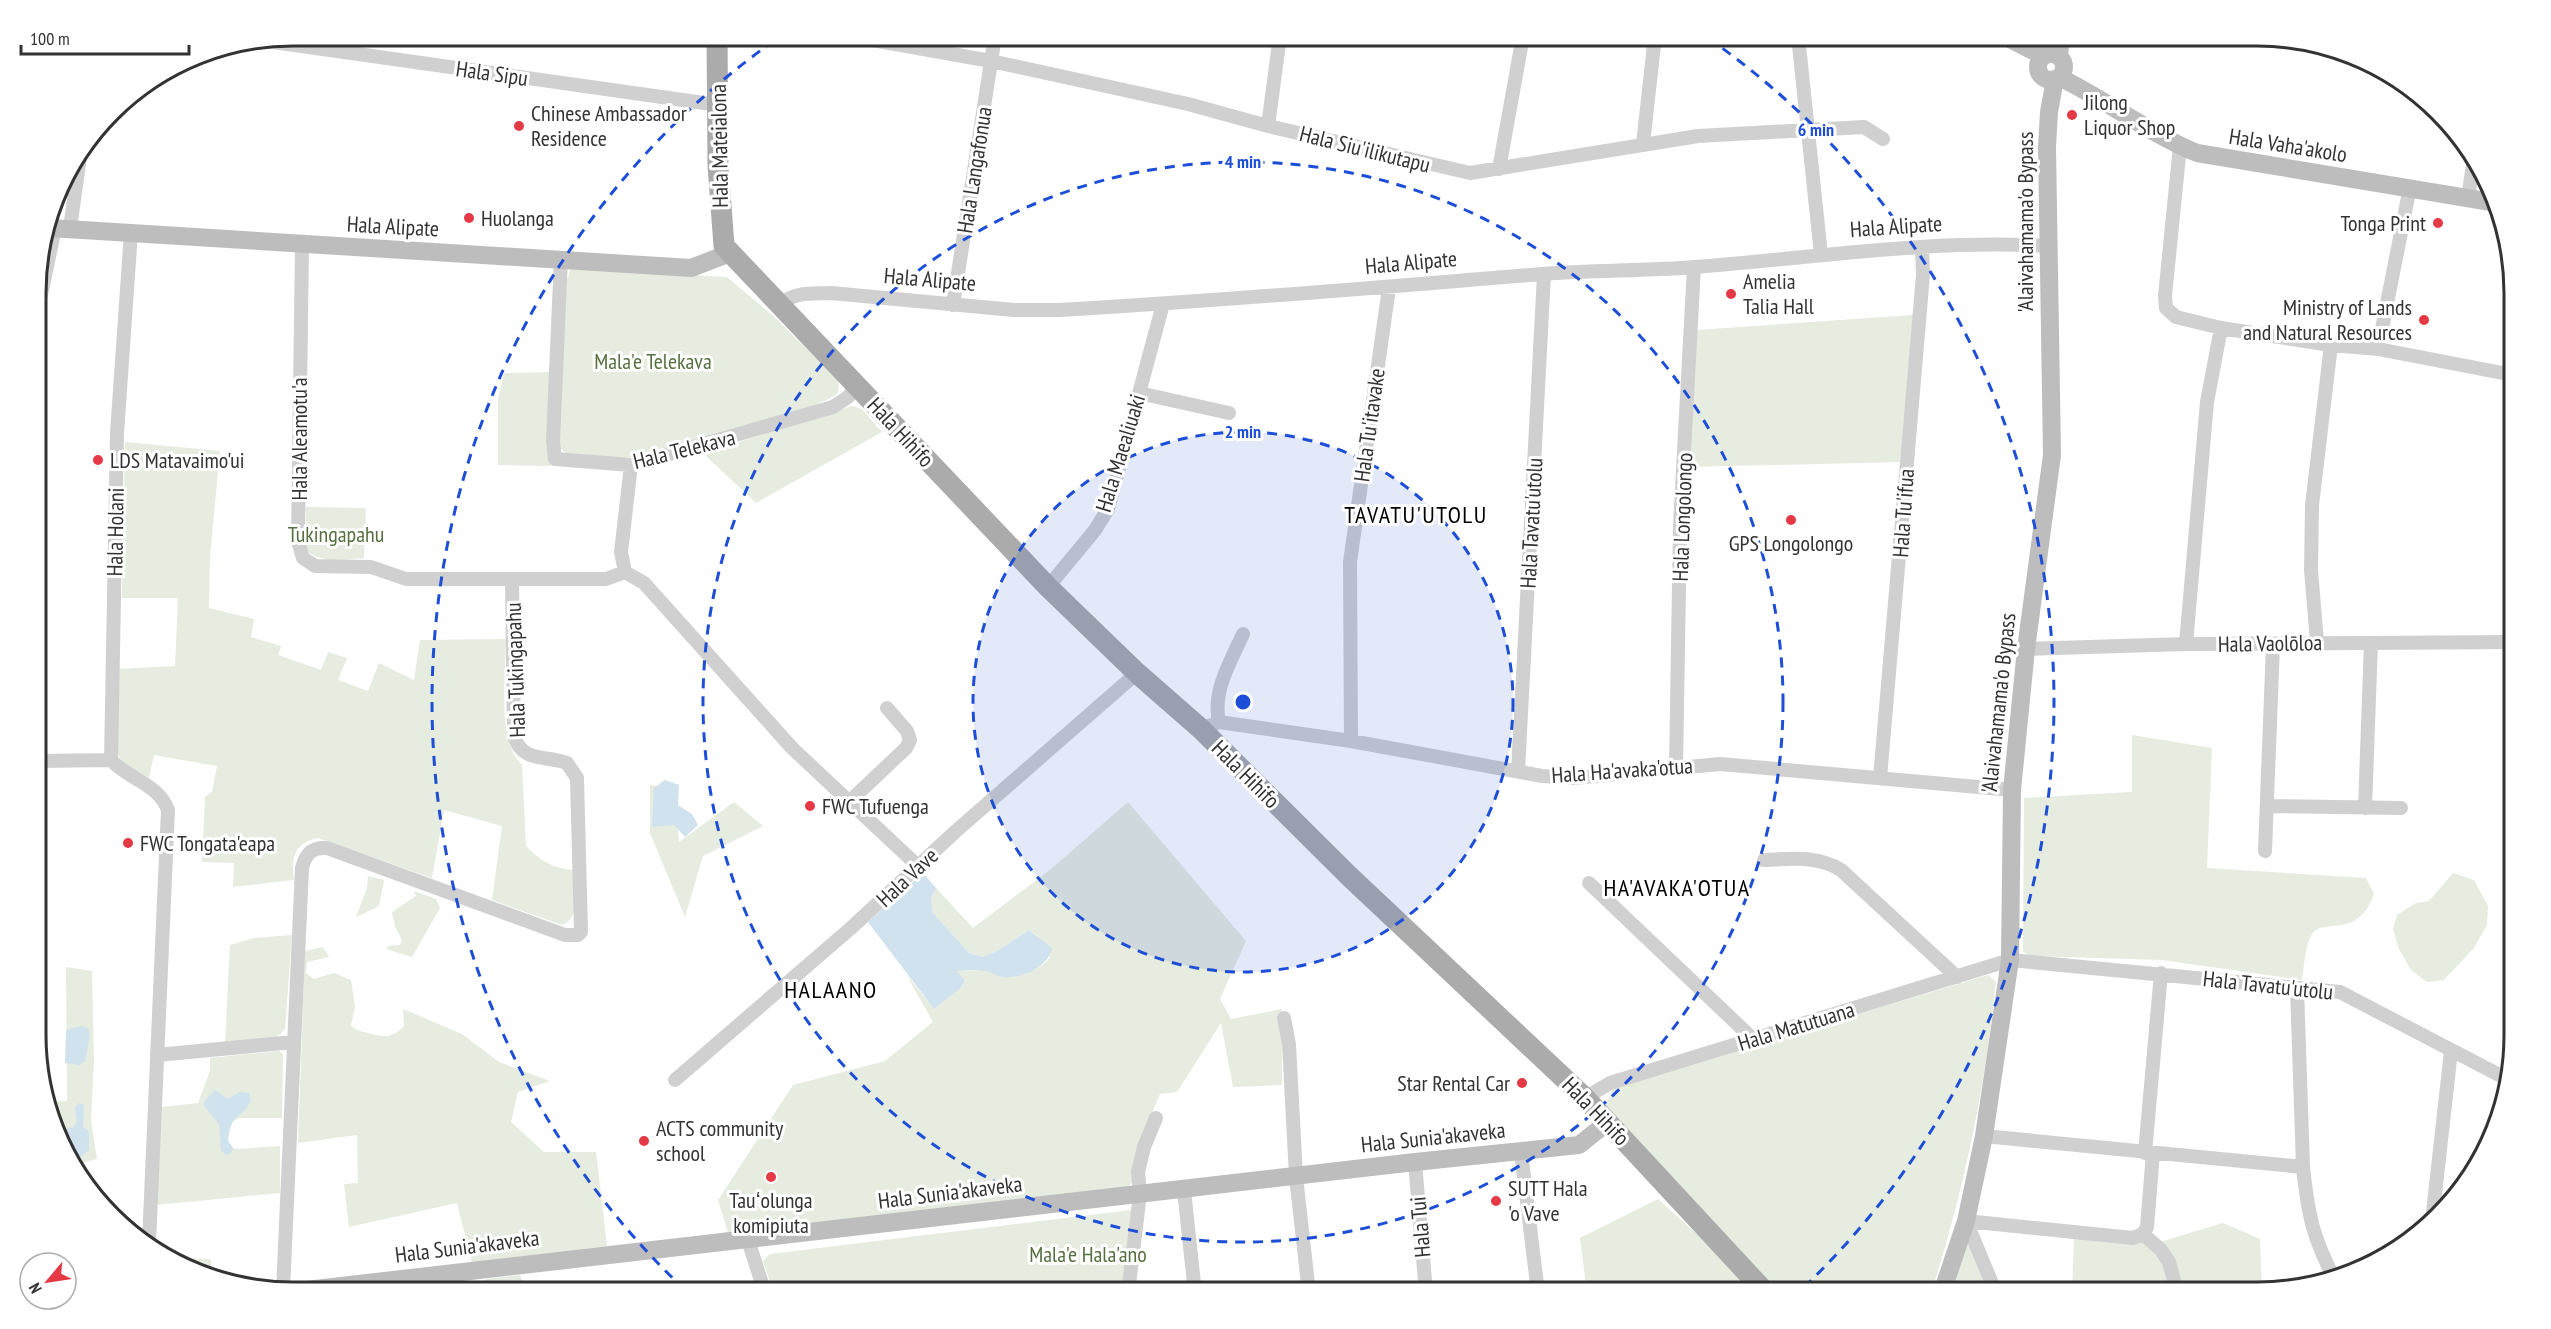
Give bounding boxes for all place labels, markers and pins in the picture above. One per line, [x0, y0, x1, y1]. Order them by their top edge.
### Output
place label: Jilong Liquor Shop [2083, 88, 2175, 141]
place label: Chinese Ambassador Residence [531, 99, 687, 152]
marker: Jilong Liquor Shop [2065, 108, 2079, 122]
marker: Chinese Ambassador Residence [512, 119, 526, 133]
place label: Huolanga [481, 204, 554, 232]
place label: Tonga Print [2340, 209, 2426, 237]
marker: Huolanga [462, 211, 476, 225]
marker: Tonga Print [2431, 216, 2445, 230]
place label: Amelia Talia Hall [1743, 267, 1815, 320]
marker: Amelia Talia Hall [1724, 287, 1738, 301]
place label: Ministry of Lands and Natural Resources [2243, 293, 2412, 346]
marker: Ministry of Lands and Natural Resources [2417, 313, 2431, 327]
place label: LDS Matavaimo'ui [110, 446, 245, 474]
marker: LDS Matavaimo'ui [91, 453, 105, 467]
marker: GPS Longolongo [1784, 513, 1798, 527]
place label: GPS Longolongo [1729, 529, 1853, 557]
centre of rings [1233, 692, 1253, 712]
place label: FWC Tufuenga [822, 792, 929, 820]
marker: FWC Tufuenga [803, 799, 817, 813]
place label: FWC Tongata'eapa [140, 829, 275, 857]
marker: FWC Tongata'eapa [121, 836, 135, 850]
place label: Star Rental Car [1397, 1069, 1510, 1097]
marker: Star Rental Car [1515, 1076, 1529, 1090]
place label: ACTS community school [656, 1114, 784, 1167]
marker: ACTS community school [637, 1134, 651, 1148]
marker: Tauʻolunga komipiuta [764, 1170, 778, 1184]
place label: SUTT Hala 'o Vave [1508, 1174, 1587, 1227]
place label: Tauʻolunga komipiuta [729, 1186, 813, 1239]
marker: SUTT Hala 'o Vave [1489, 1194, 1503, 1208]

